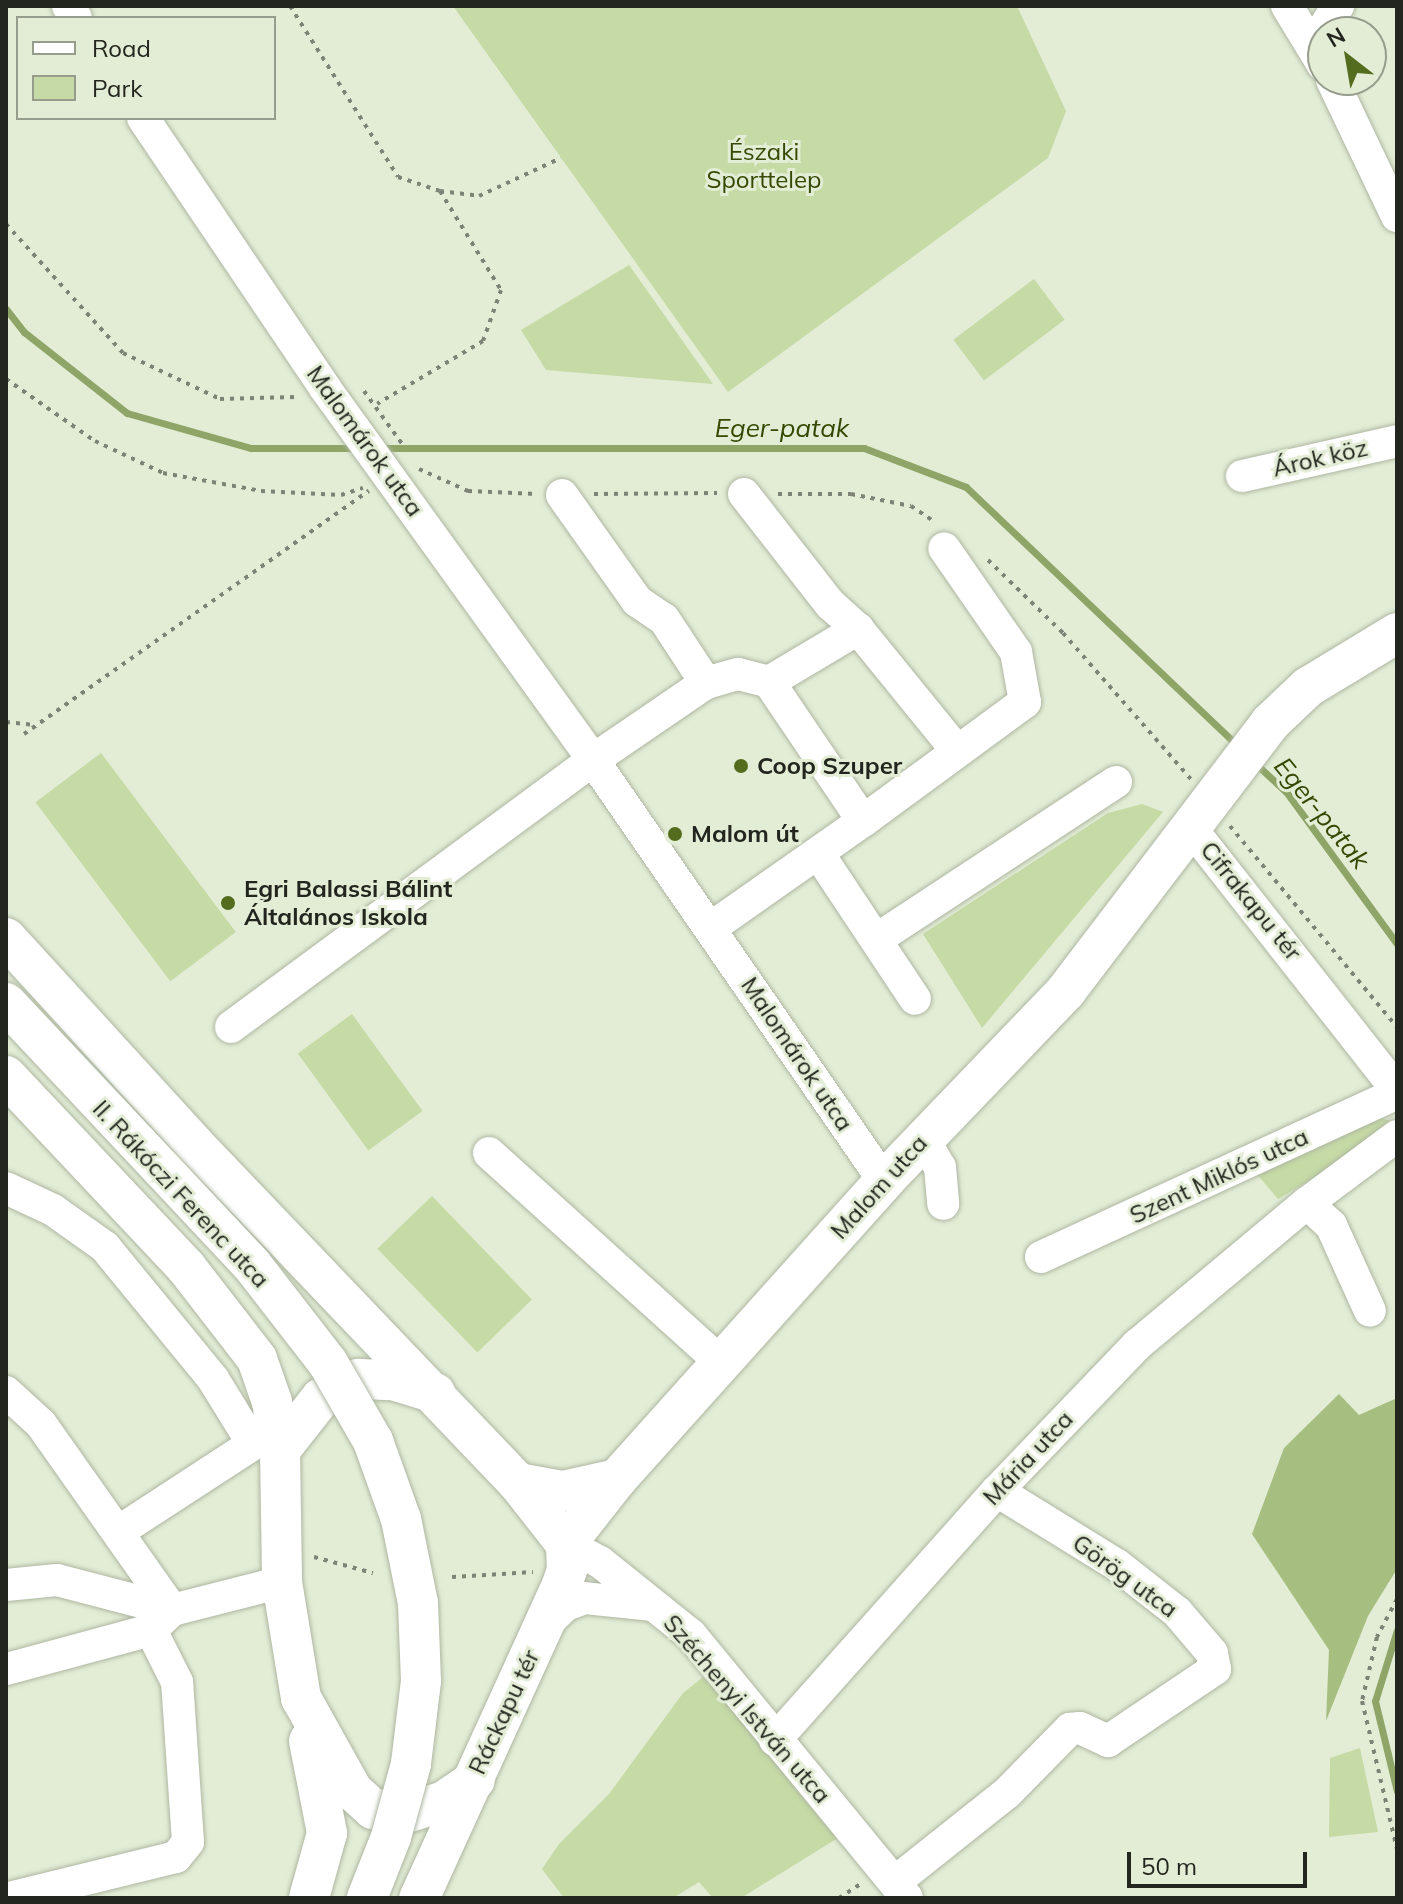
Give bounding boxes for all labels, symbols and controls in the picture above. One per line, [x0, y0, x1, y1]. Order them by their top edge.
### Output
legend [16, 16, 276, 120]
north arrow [1307, 16, 1387, 96]
text: N [1321, 21, 1350, 53]
text: Road [92, 33, 151, 63]
text: Park [92, 73, 143, 103]
park label: Északi Sporttelep [707, 138, 821, 194]
street label: Malomárok utca [301, 360, 429, 522]
water label: Eger-patak [715, 412, 849, 444]
street label: Árok köz [1270, 433, 1370, 483]
water label: Eger-patak [1268, 751, 1376, 875]
place label: Coop Szuper [757, 752, 902, 780]
marker: Coop Szuper [732, 757, 750, 775]
place label: Malom út [691, 820, 799, 848]
marker: Malom út [666, 825, 684, 843]
street label: Cifrakapu tér [1194, 836, 1308, 966]
place label: Egri Balassi Bálint Általános Iskola [244, 875, 452, 931]
marker: Egri Balassi Bálint Általános Iskola [219, 894, 237, 912]
street label: Malomárok utca [735, 972, 859, 1136]
street label: II. Rákóczi Ferenc utca [87, 1094, 275, 1294]
street label: Szent Miklós utca [1125, 1122, 1313, 1230]
street label: Malom utca [825, 1129, 933, 1245]
street label: Mária utca [977, 1405, 1079, 1511]
street label: Görög utca [1067, 1528, 1183, 1624]
street label: Széchenyi István utca [657, 1609, 837, 1809]
street label: Ráckapu tér [463, 1645, 545, 1779]
scale bar [1131, 1836, 1311, 1886]
text: 50 m [1141, 1851, 1197, 1881]

